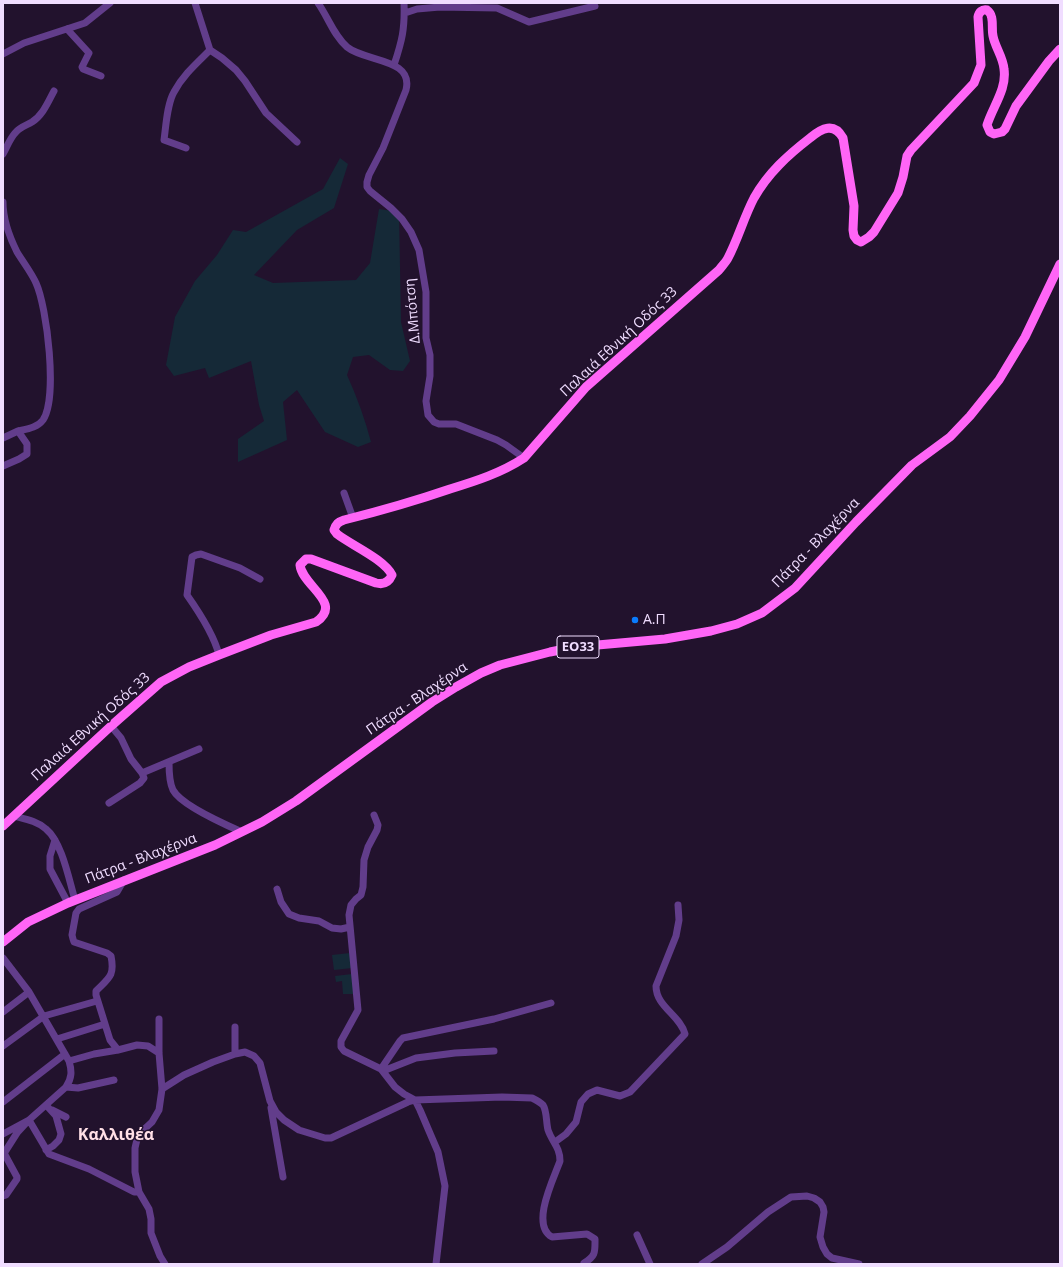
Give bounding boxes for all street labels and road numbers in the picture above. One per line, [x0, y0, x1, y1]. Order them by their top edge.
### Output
street label: Δ.Μπότση [402, 278, 424, 344]
street label: Παλαιά Εθνική Οδός 33 [557, 283, 681, 401]
street label: Πάτρα - Βλαχέρνα [769, 495, 863, 591]
road number: ΕΟ33 [557, 636, 599, 658]
street label: Πάτρα - Βλαχέρνα [363, 659, 471, 739]
street label: Παλαιά Εθνική Οδός 33 [28, 669, 154, 785]
street label: Πάτρα - Βλαχέρνα [83, 830, 199, 888]

